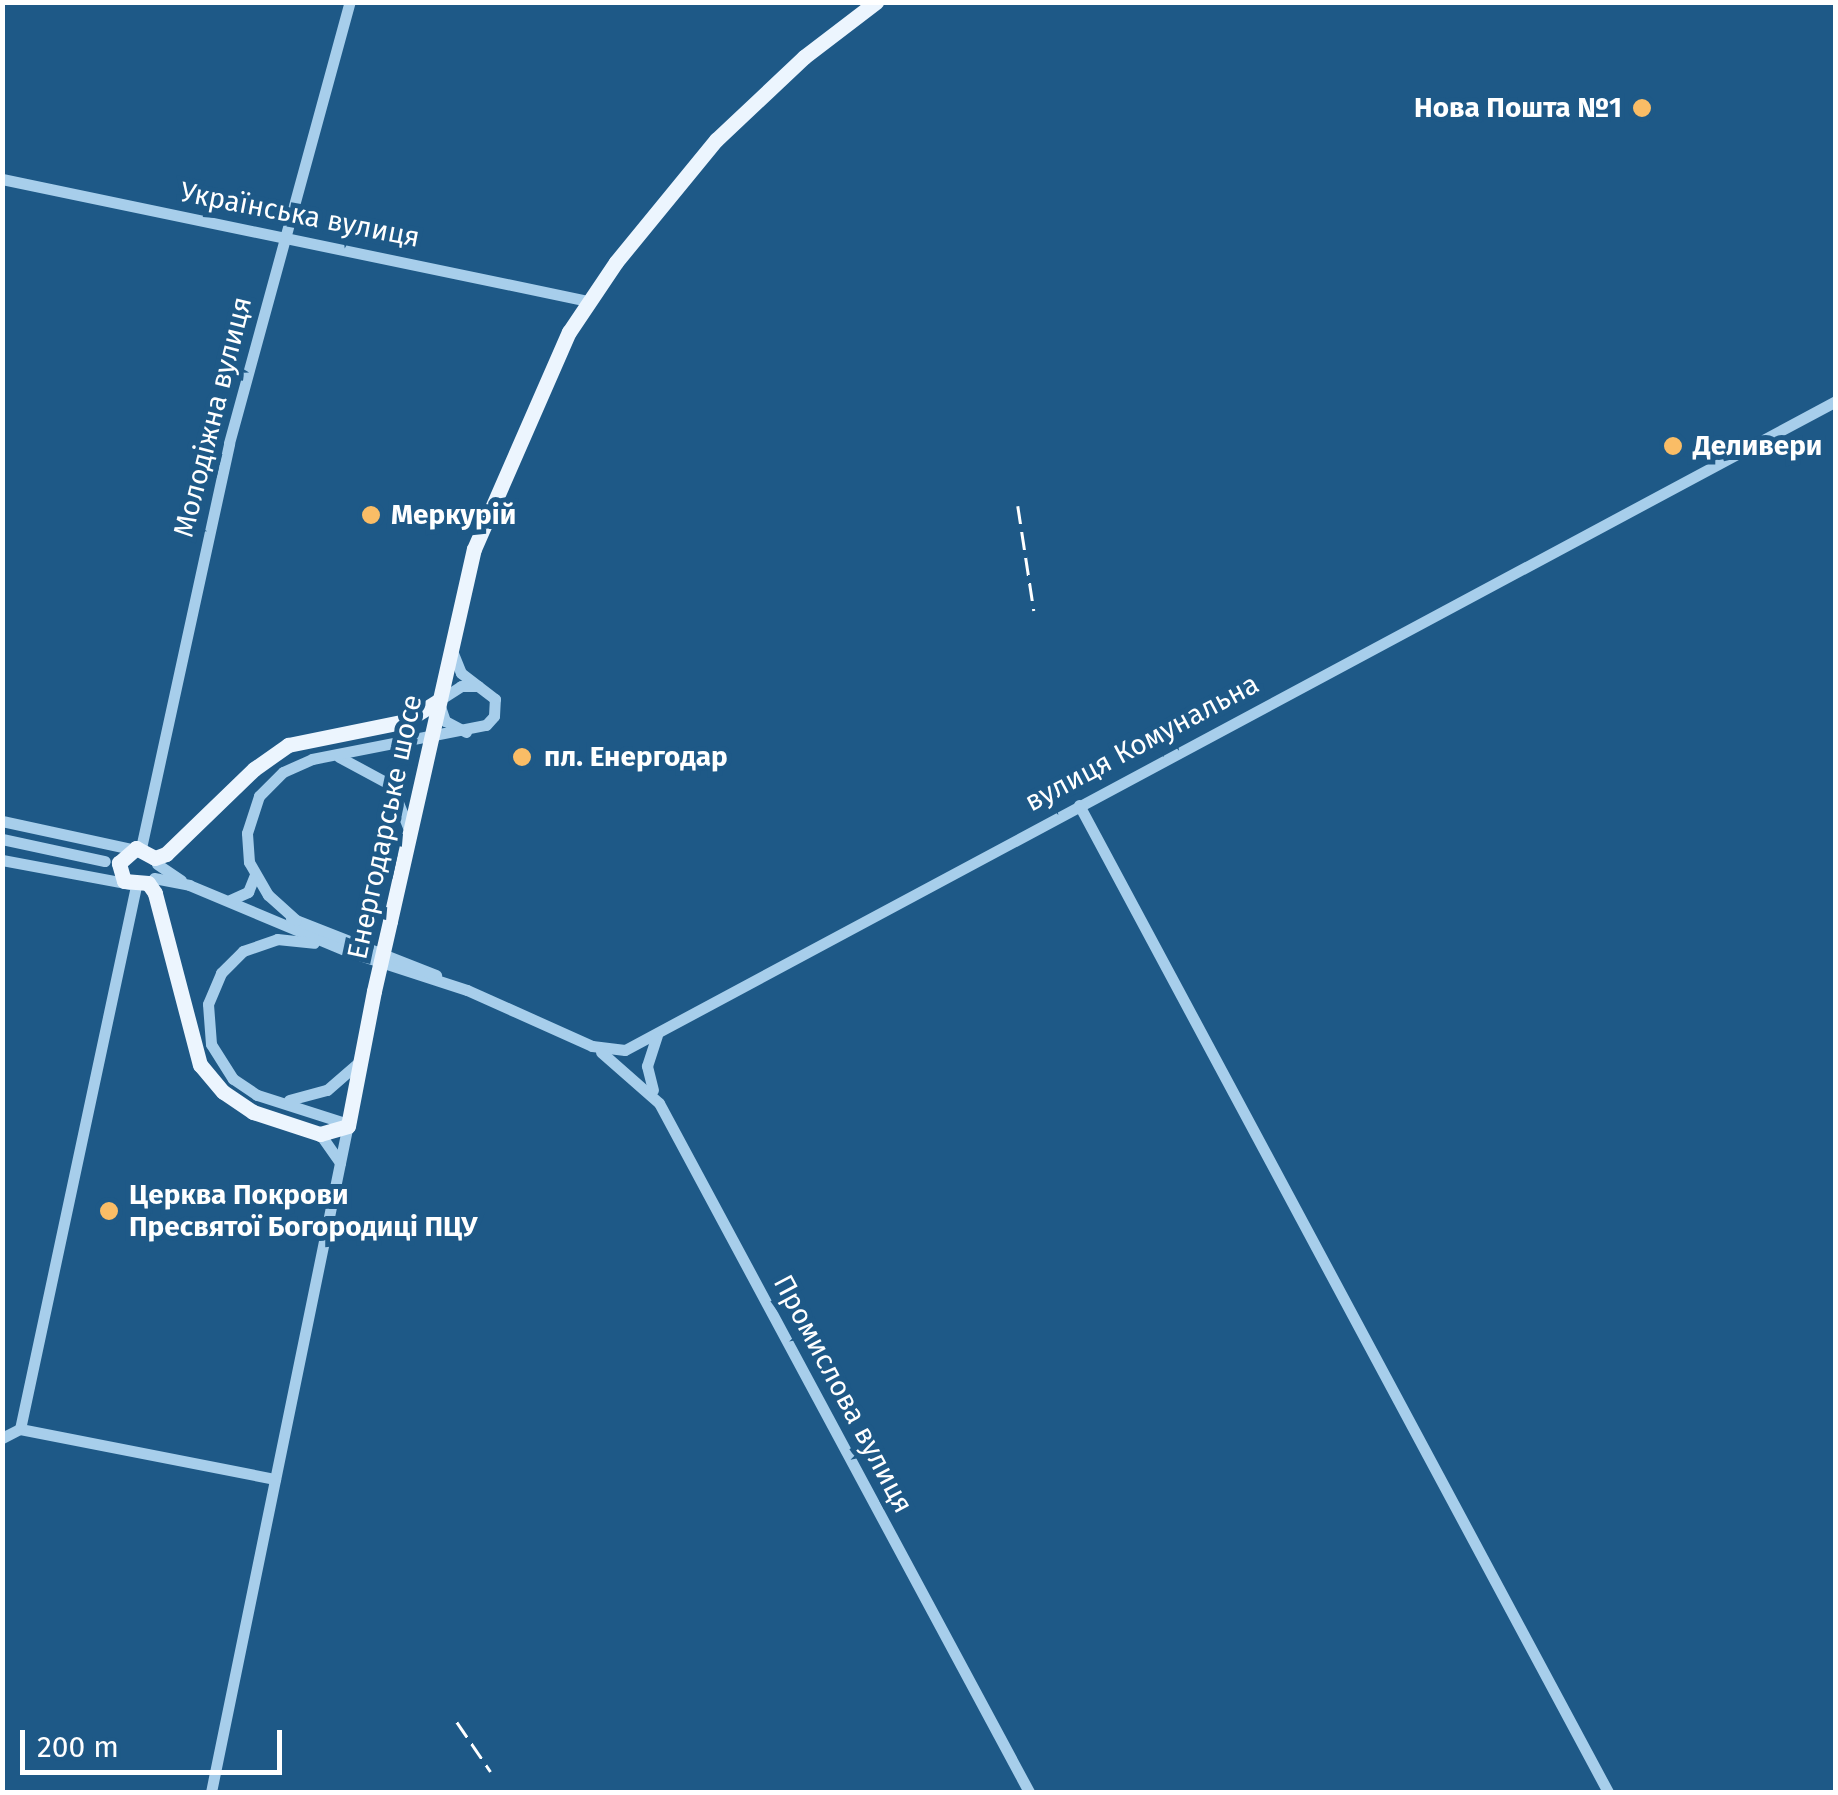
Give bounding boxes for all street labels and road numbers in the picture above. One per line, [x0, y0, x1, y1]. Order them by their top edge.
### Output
street label: Українська вулиця [177, 175, 423, 255]
street label: Молодіжна вулиця [167, 293, 259, 541]
street label: вулиця Комунальна [1019, 667, 1265, 819]
street label: Енергодарське шосе [341, 692, 429, 962]
street label: Промислова вулиця [766, 1269, 920, 1519]

